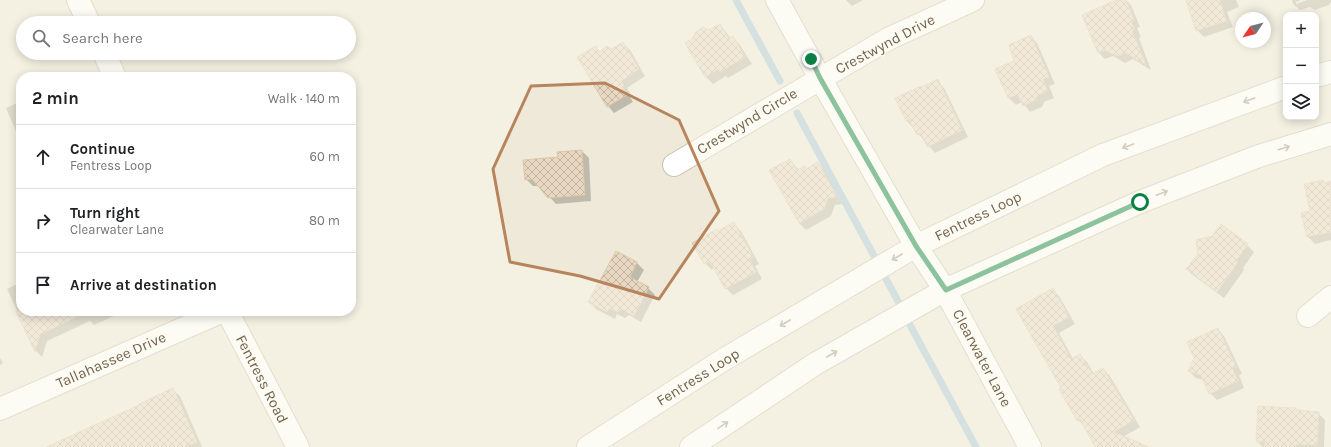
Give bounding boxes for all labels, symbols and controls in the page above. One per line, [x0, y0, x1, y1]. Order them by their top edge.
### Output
street label: Crestwynd Drive [832, 10, 938, 78]
north arrow [1235, 12, 1271, 48]
map controls [1283, 12, 1319, 120]
button: + [1283, 12, 1319, 48]
search box [16, 16, 356, 60]
icon: search [30, 27, 52, 49]
text: Search here [62, 29, 143, 47]
button: − [1283, 48, 1319, 84]
route end [802, 50, 820, 68]
street label: Crestwynd Circle [694, 84, 800, 158]
button: layers [1283, 84, 1319, 120]
text: 2 min [32, 88, 79, 108]
text: Walk · 140 m [268, 91, 340, 106]
one-way arrow [1244, 97, 1256, 105]
text: Continue [70, 140, 135, 158]
one-way arrow [1121, 143, 1134, 150]
one-way arrow [1278, 144, 1291, 151]
icon: ahead [32, 146, 54, 168]
text: 60 m [310, 149, 340, 164]
text: Fentress Loop [70, 158, 152, 173]
street label: Fentress Loop [932, 187, 1024, 245]
one-way arrow [1156, 188, 1168, 196]
route start [1131, 193, 1149, 211]
text: Turn right [70, 204, 140, 222]
icon: right [32, 210, 54, 232]
text: 80 m [309, 213, 340, 228]
text: Clearwater Lane [70, 222, 164, 237]
one-way arrow [891, 254, 903, 262]
icon: arrive [32, 274, 54, 296]
text: Arrive at destination [70, 276, 217, 294]
street label: Clearwater Lane [949, 306, 1015, 410]
one-way arrow [779, 320, 791, 328]
street label: Tallahassee Drive [53, 328, 169, 392]
street label: Fentress Road [232, 332, 292, 426]
street label: Fentress Loop [653, 344, 743, 410]
one-way arrow [826, 350, 838, 357]
one-way arrow [718, 421, 729, 429]

